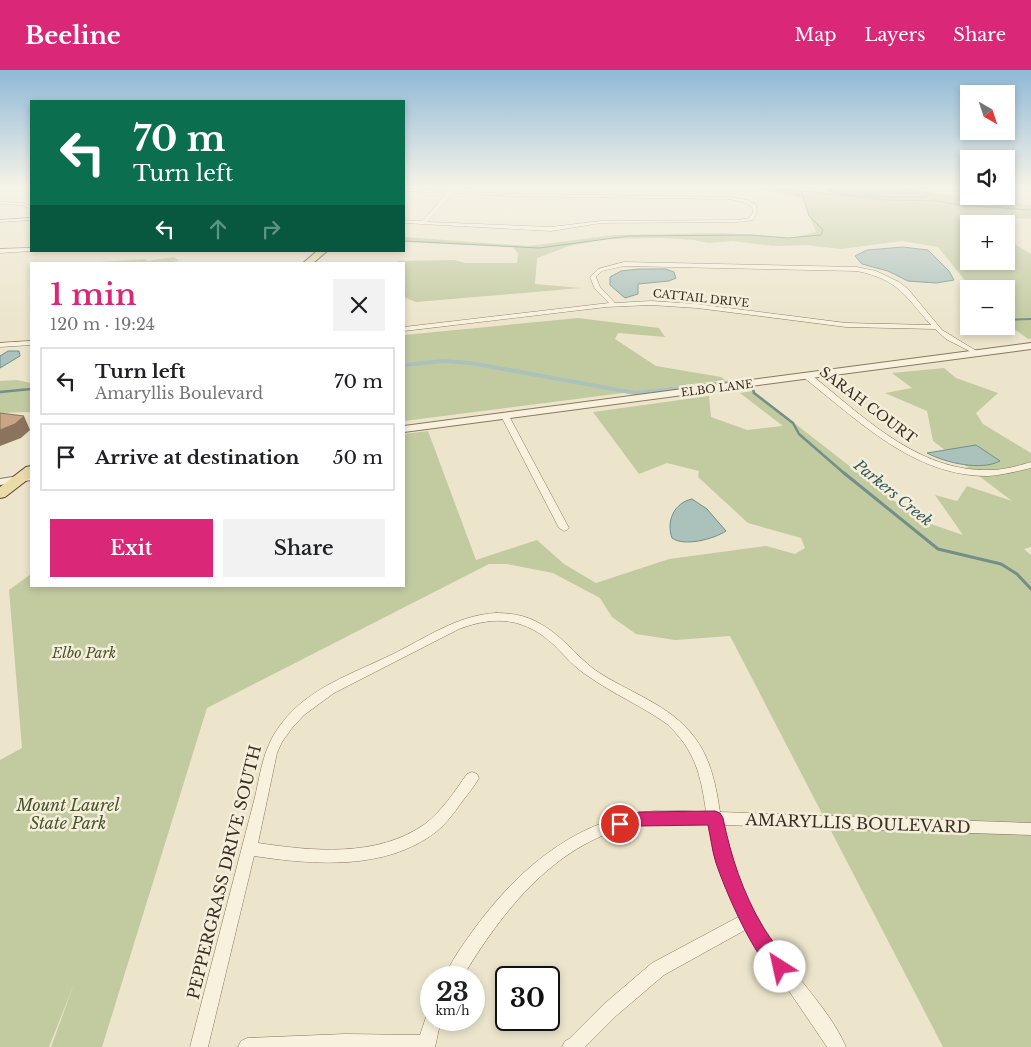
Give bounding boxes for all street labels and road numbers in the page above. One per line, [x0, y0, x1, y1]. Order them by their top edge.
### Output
street label: CATTAIL DRIVE [652, 286, 750, 310]
street label: SARAH COURT [816, 363, 920, 447]
street label: ELBO LANE [680, 377, 754, 399]
street label: PEPPERGRASS DRIVE SOUTH [183, 743, 265, 1001]
street label: AMARYLLIS BOULEVARD [744, 809, 971, 837]

